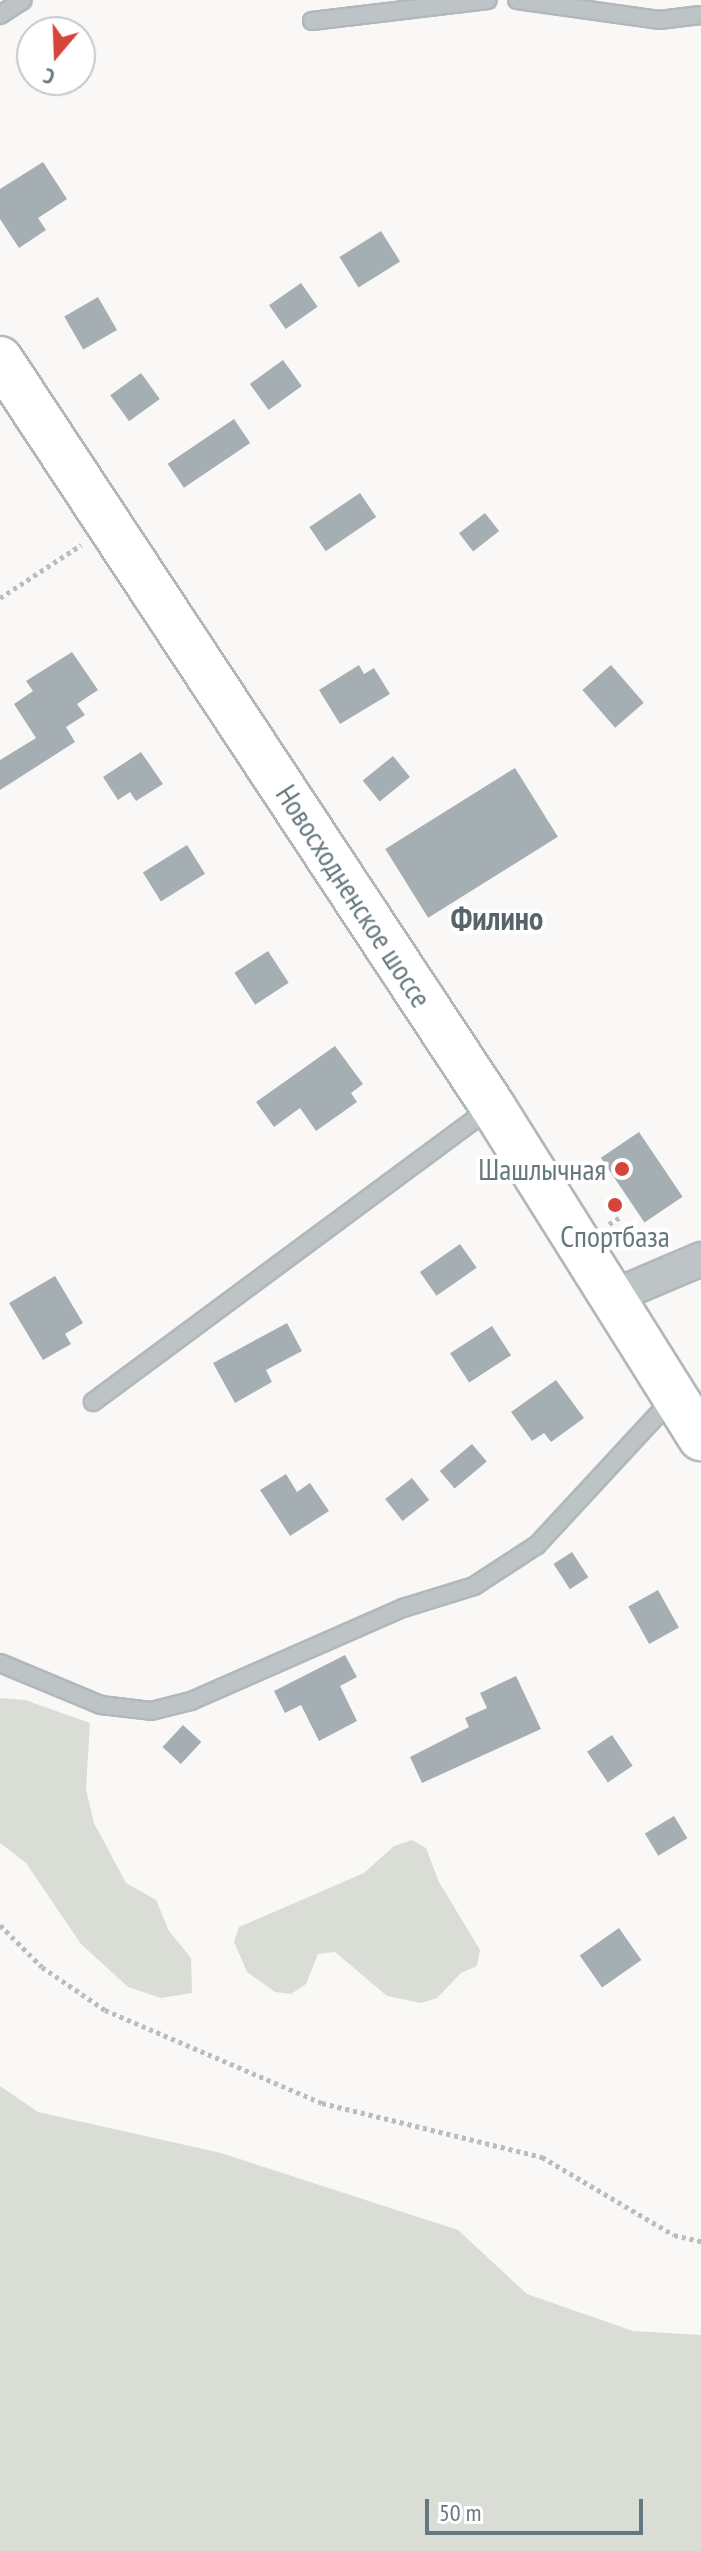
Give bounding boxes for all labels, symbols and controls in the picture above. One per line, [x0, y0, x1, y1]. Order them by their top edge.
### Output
north arrow [16, 16, 96, 96]
text: С [40, 62, 58, 92]
street label: Новосходненское шоссе [269, 778, 439, 1014]
district label: Филино [451, 899, 543, 937]
place label: Шашлычная [478, 1151, 606, 1187]
marker: Шашлычная [613, 1160, 631, 1178]
marker: Спортбаза [606, 1196, 624, 1214]
place label: Спортбаза [560, 1218, 670, 1254]
scale bar [429, 2483, 647, 2533]
text: 50 m [439, 2497, 481, 2528]

